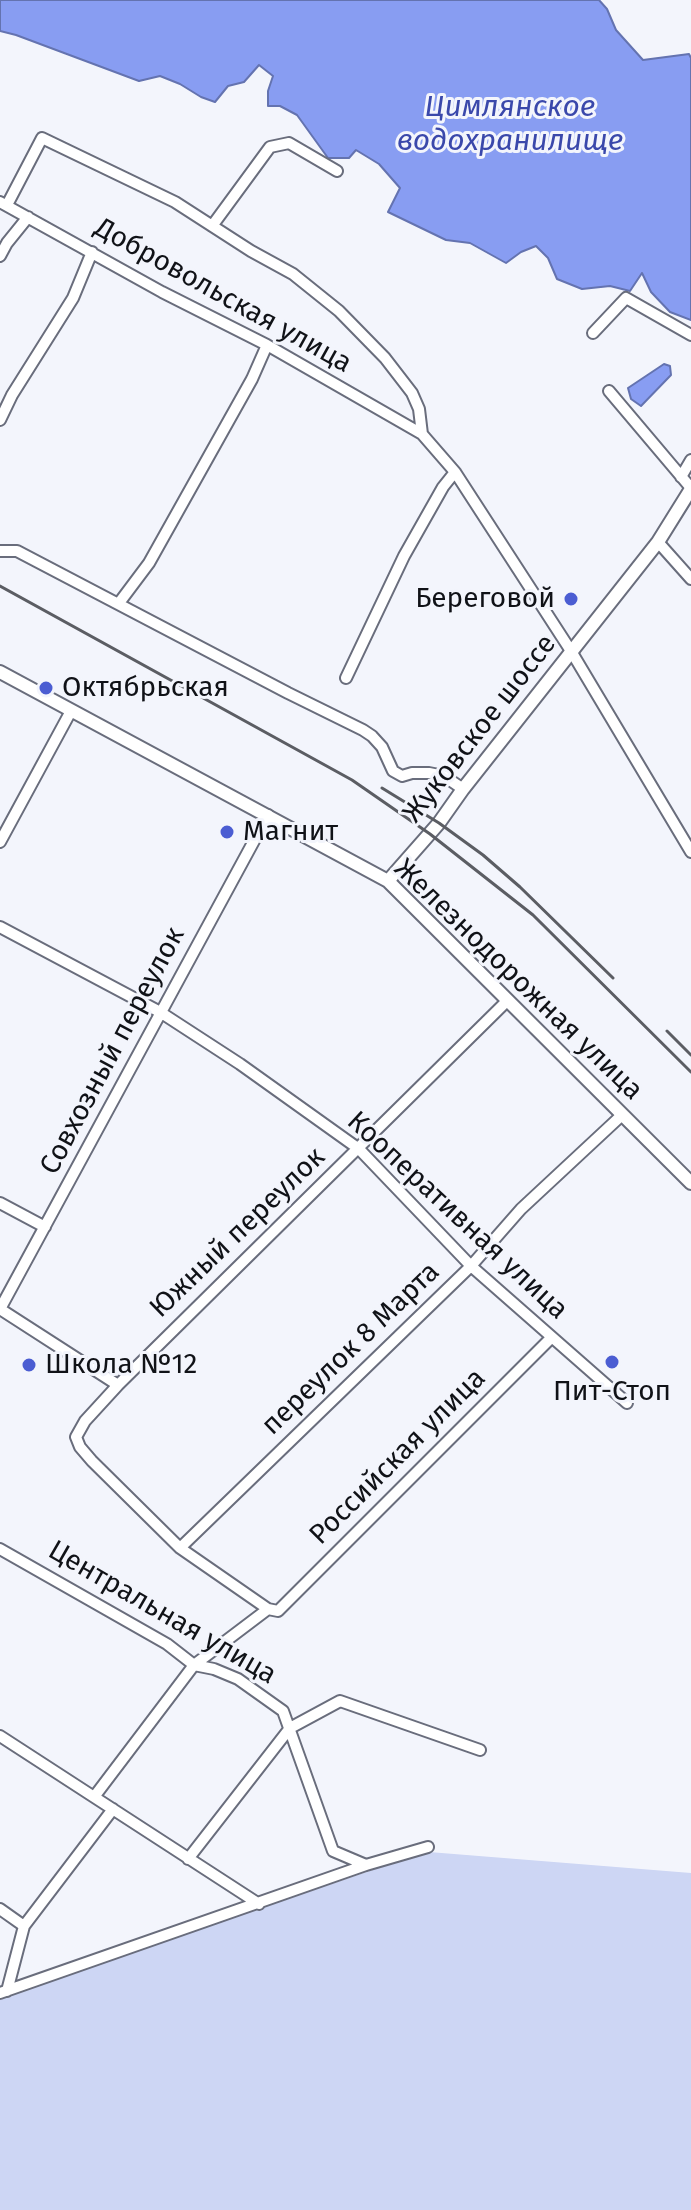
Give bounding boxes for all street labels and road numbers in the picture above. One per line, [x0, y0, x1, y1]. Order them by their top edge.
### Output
street label: Добровольская улица [89, 211, 357, 381]
street label: Жуковское шоссе [396, 628, 564, 830]
street label: Железнодорожная улица [387, 852, 649, 1108]
street label: Совхозный переулок [34, 922, 192, 1180]
street label: Кооперативная улица [340, 1105, 574, 1327]
street label: Южный переулок [143, 1141, 333, 1325]
street label: переулок 8 Марта [255, 1256, 447, 1442]
street label: Российская улица [303, 1362, 493, 1552]
street label: Центральная улица [42, 1534, 282, 1692]

